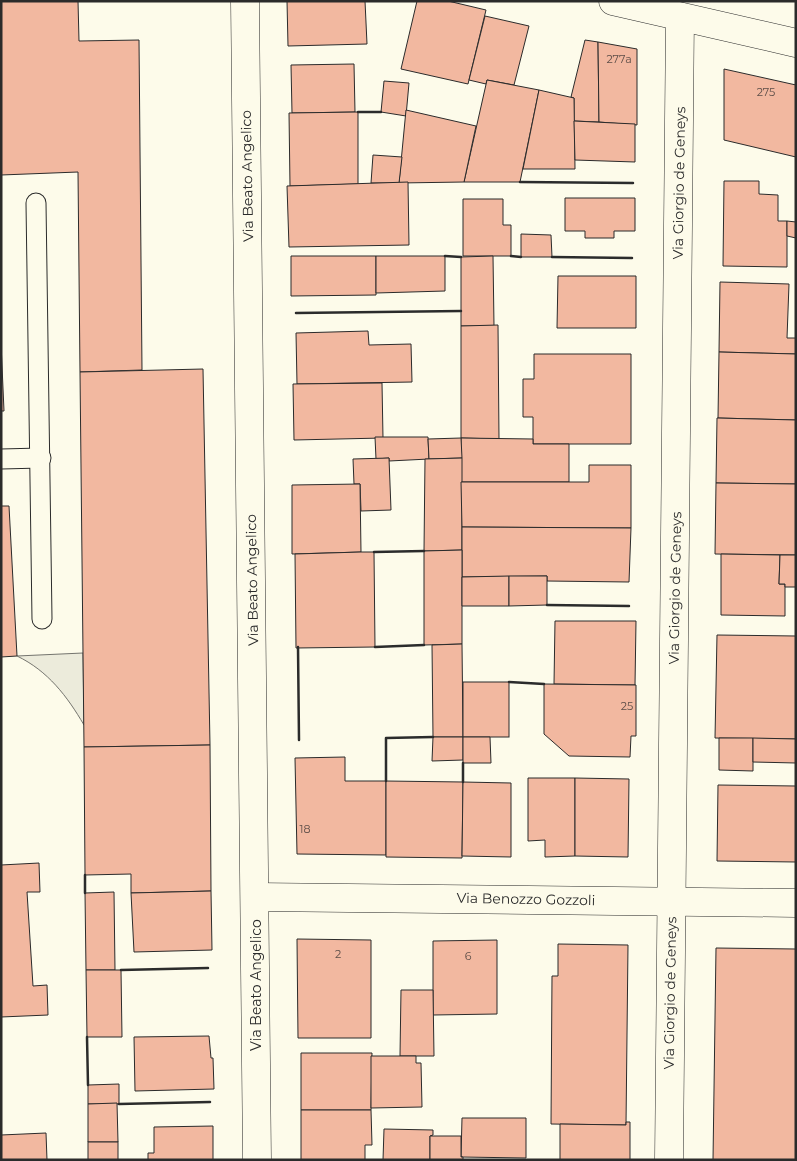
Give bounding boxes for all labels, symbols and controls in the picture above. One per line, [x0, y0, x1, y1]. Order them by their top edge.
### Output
house number: 277a [606, 52, 632, 66]
house number: 275 [757, 85, 775, 99]
street label: Via Giorgio de Geneys [669, 106, 689, 260]
street label: Via Beato Angelico [237, 110, 257, 242]
street label: Via Giorgio de Geneys [665, 511, 685, 665]
street label: Via Beato Angelico [242, 514, 262, 646]
house number: 25 [621, 699, 633, 713]
house number: 18 [300, 822, 311, 836]
street label: Via Benozzo Gozzoli [456, 889, 596, 909]
street label: Via Giorgio de Geneys [660, 916, 680, 1070]
street label: Via Beato Angelico [247, 919, 265, 1051]
house number: 2 [335, 947, 341, 961]
house number: 6 [465, 949, 472, 963]

